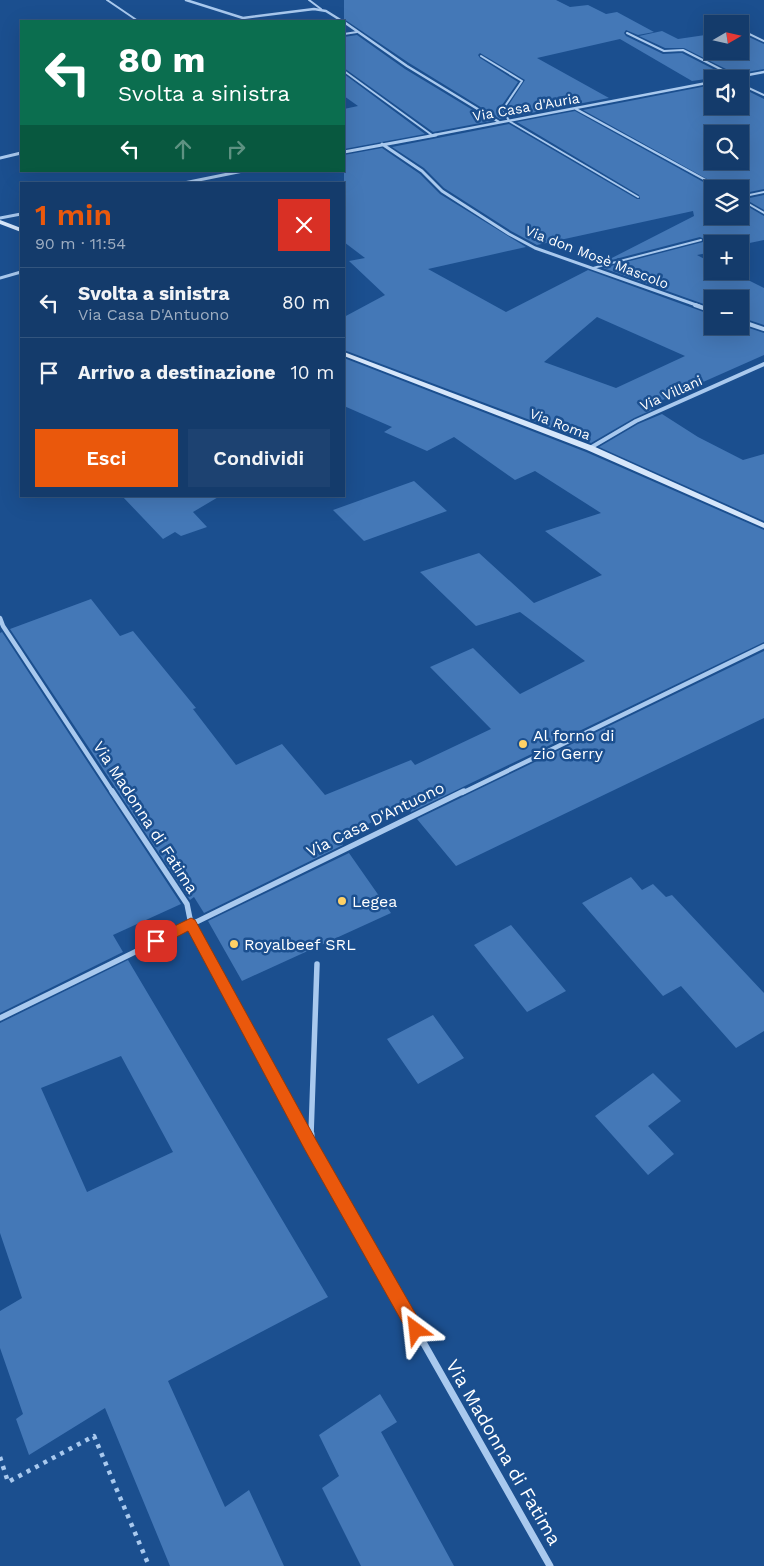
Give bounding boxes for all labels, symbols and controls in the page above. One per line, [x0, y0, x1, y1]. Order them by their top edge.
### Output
north arrow [704, 15, 749, 60]
map controls [704, 15, 749, 335]
text: 80 m [118, 39, 205, 81]
icon: left [35, 40, 100, 105]
button: sound [704, 70, 749, 115]
text: Svolta a sinistra [118, 81, 290, 106]
street label: Via Casa d'Auria [471, 90, 581, 124]
button: search [704, 125, 749, 170]
icon: left [116, 135, 144, 163]
icon: ahead [169, 135, 197, 163]
icon: right [222, 135, 250, 163]
button: layers [704, 180, 749, 225]
text: 1 min [35, 197, 112, 232]
button: close [278, 199, 330, 251]
street label: Via don Mosè Mascolo [523, 222, 671, 292]
text: 90 m · 11:54 [35, 234, 126, 253]
button: + [704, 235, 749, 280]
text: Svolta a sinistra [78, 282, 229, 305]
icon: left [35, 289, 63, 317]
button: − [704, 290, 749, 335]
text: 80 m [282, 291, 330, 314]
text: Via Casa D'Antuono [78, 305, 229, 324]
icon: arrive [35, 359, 63, 387]
text: Arrivo a destinazione [78, 361, 275, 384]
text: 10 m [290, 361, 334, 384]
street label: Via Villani [637, 372, 705, 414]
street label: Via Roma [527, 405, 593, 443]
button: Esci [35, 429, 178, 487]
button: Condividi [188, 429, 330, 487]
place label: Al forno di zio Gerry [533, 726, 615, 763]
street label: Via Madonna di Fatima [89, 738, 202, 897]
marker: Al forno di zio Gerry [517, 738, 529, 750]
street label: Via Casa D'Antuono [303, 778, 447, 861]
place label: Legea [352, 892, 397, 911]
marker: Legea [336, 895, 348, 907]
pin [135, 920, 177, 962]
icon: arrive [142, 927, 170, 955]
place label: Royalbeef SRL [244, 935, 356, 954]
marker: Royalbeef SRL [228, 938, 240, 950]
position arrow [389, 1303, 441, 1355]
street label: Via Madonna di Fatima [441, 1355, 566, 1550]

